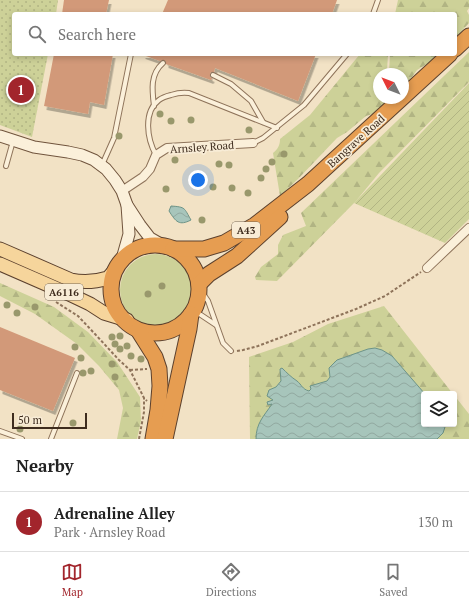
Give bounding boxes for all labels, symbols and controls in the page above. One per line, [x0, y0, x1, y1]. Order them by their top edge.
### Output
search box [12, 12, 457, 56]
icon: search [26, 23, 48, 45]
text: Search here [58, 24, 136, 44]
north arrow [373, 68, 409, 104]
pin: 1 [8, 75, 34, 105]
street label: Bangrave Road [324, 112, 388, 170]
street label: Arnsley Road [169, 138, 235, 156]
your location [188, 170, 208, 190]
road number: A43 [232, 222, 260, 238]
road number: A6116 [45, 284, 83, 300]
map controls [421, 391, 457, 427]
button: layers [421, 391, 457, 427]
scale bar [12, 411, 87, 430]
text: 50 m [18, 413, 42, 427]
text: Nearby [16, 454, 74, 477]
text: Adrenaline Alley [54, 503, 175, 523]
text: 1 [25, 513, 33, 531]
text: 130 m [418, 513, 453, 531]
text: Park · Arnsley Road [54, 523, 165, 541]
tab: Map [61, 561, 83, 599]
tab: Directions [206, 561, 257, 599]
tab: Saved [379, 561, 408, 599]

